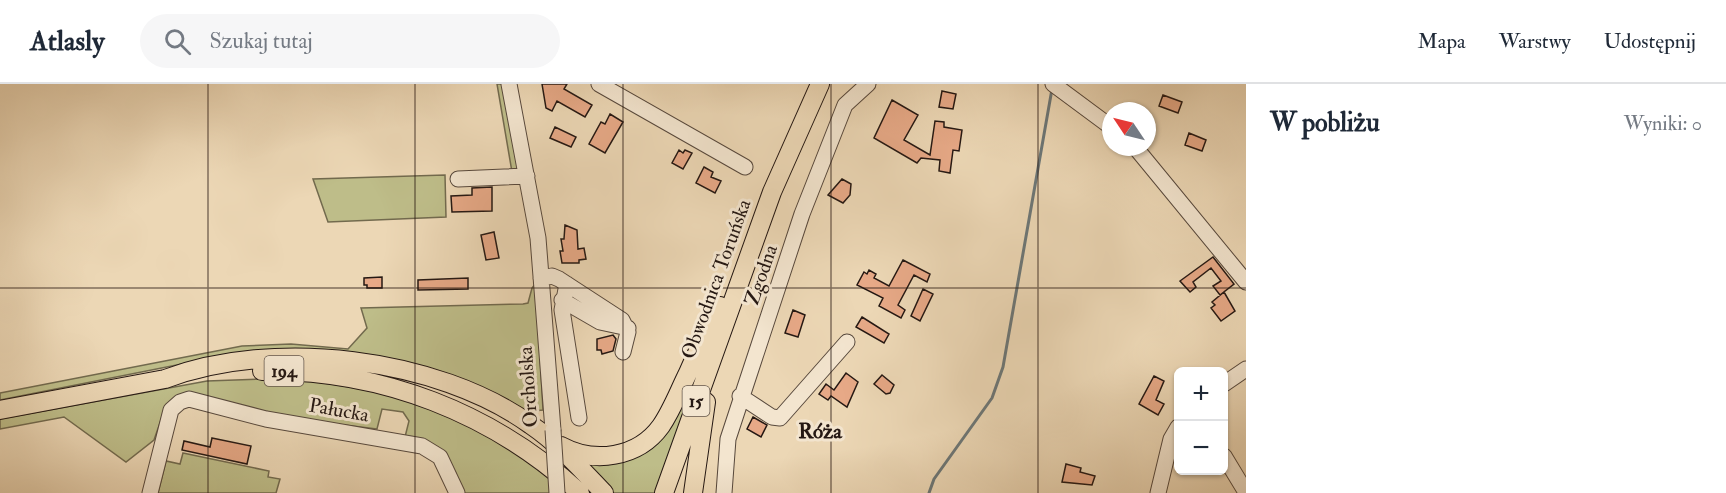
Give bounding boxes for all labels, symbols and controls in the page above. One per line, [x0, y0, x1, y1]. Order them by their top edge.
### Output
search box [140, 14, 560, 68]
text: Atlasly [30, 24, 104, 59]
icon: search [161, 25, 194, 58]
text: Szukaj tutaj [209, 27, 313, 55]
text: Mapa [1418, 28, 1466, 55]
text: Warstwy [1499, 28, 1571, 55]
text: Udostępnij [1604, 28, 1696, 55]
north arrow [1102, 102, 1156, 156]
text: W pobliżu [1270, 107, 1380, 139]
text: Wyniki: 0 [1624, 111, 1702, 136]
street label: Obwodnica Toruńska [675, 195, 757, 362]
street label: Zgodna [739, 240, 783, 309]
street label: Orcholska [513, 345, 543, 428]
road number: 194 [264, 356, 304, 386]
map controls [1174, 367, 1228, 475]
button: + [1174, 367, 1228, 421]
road number: 15 [682, 386, 710, 416]
street label: Pałucka [307, 392, 372, 428]
district label: Róża [798, 418, 843, 445]
button: − [1174, 421, 1228, 475]

